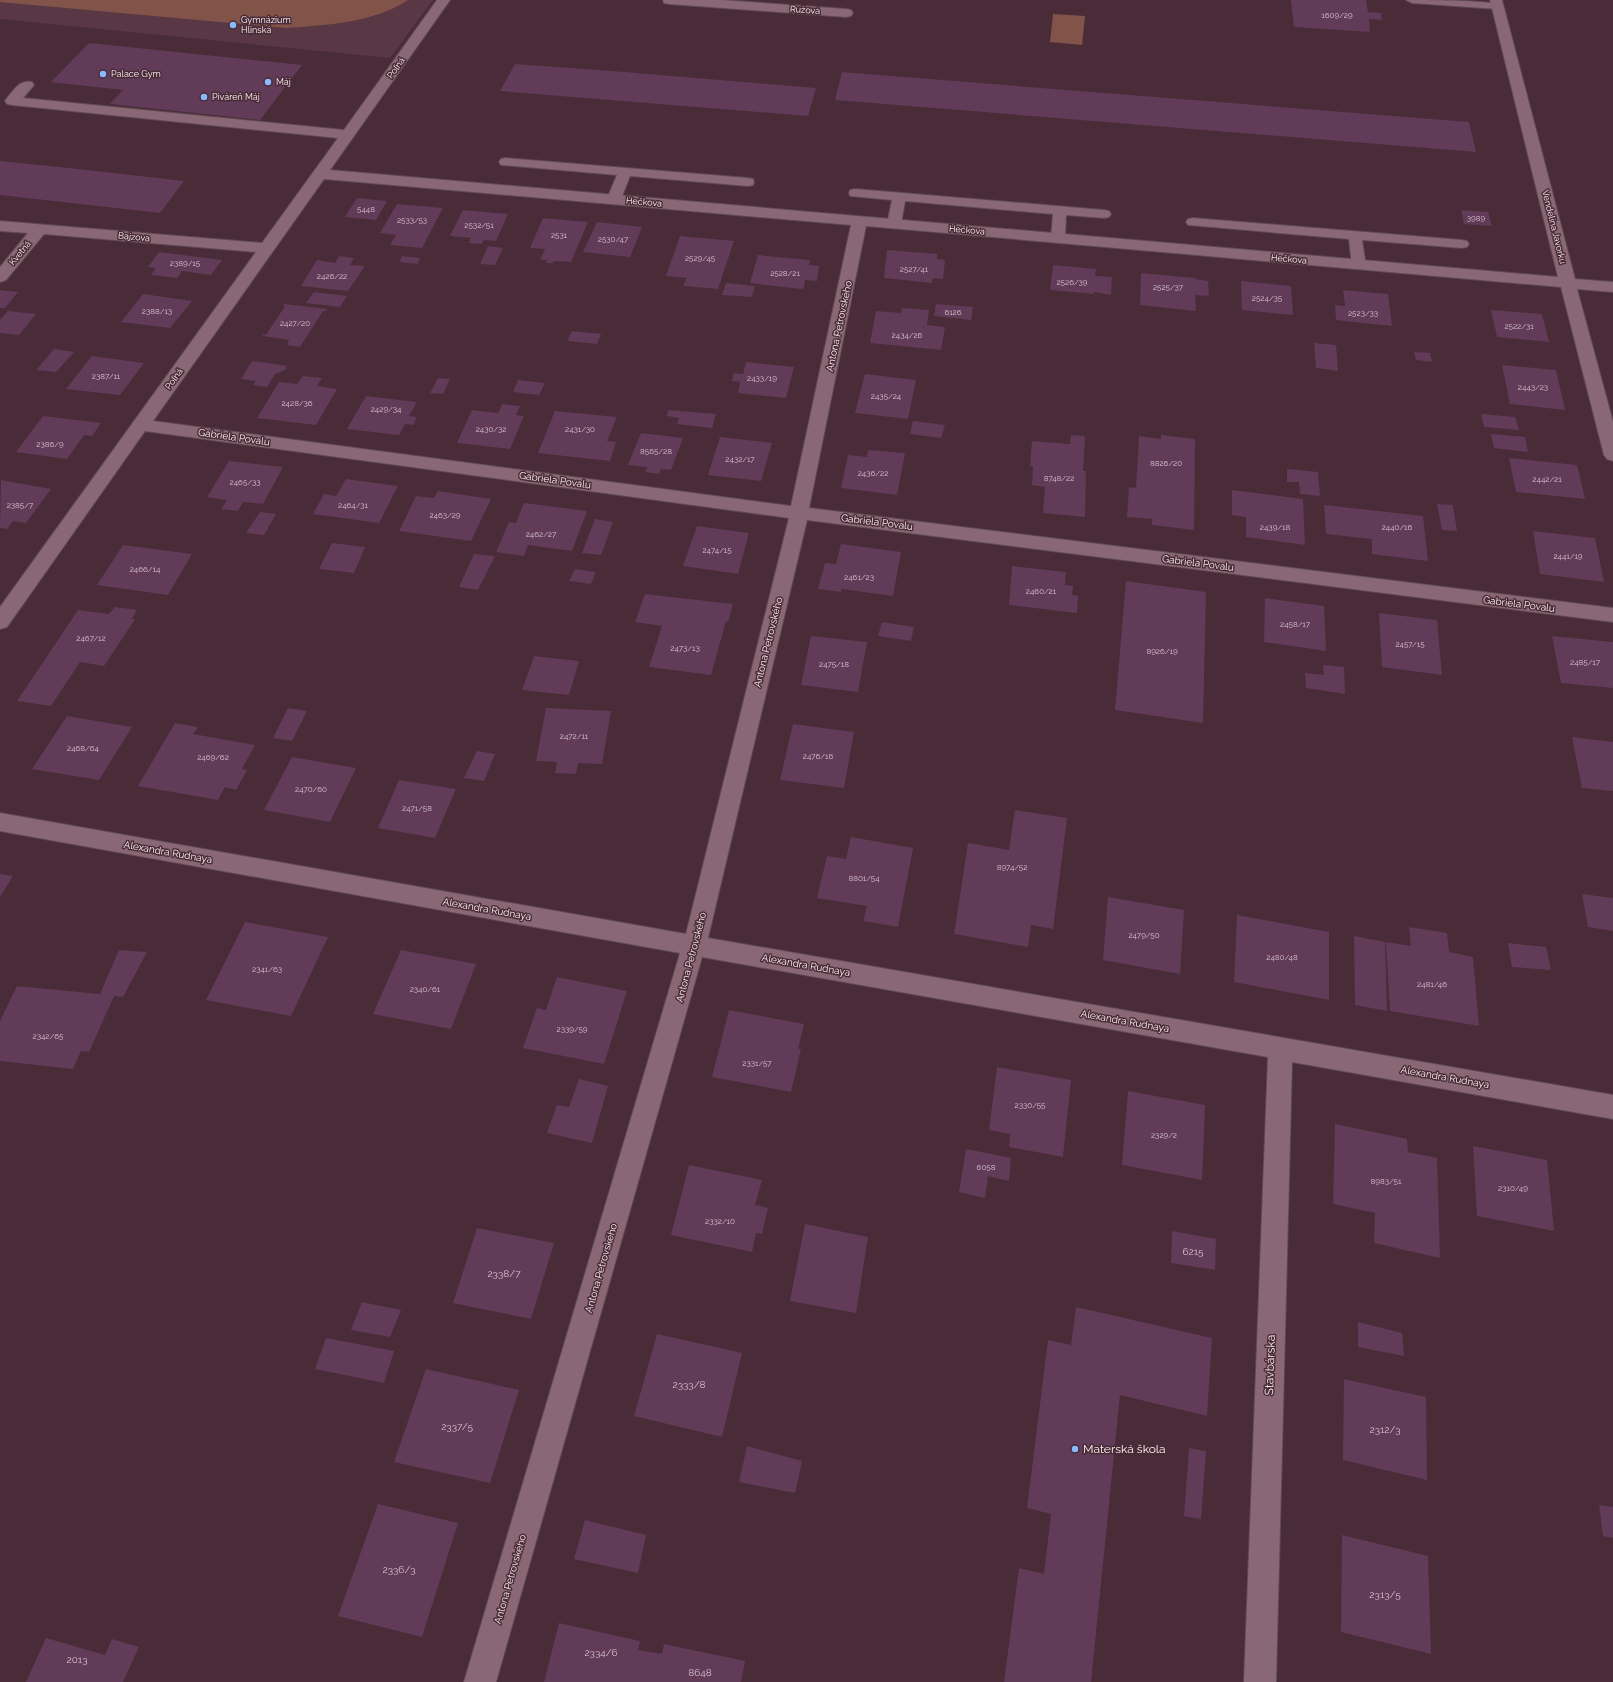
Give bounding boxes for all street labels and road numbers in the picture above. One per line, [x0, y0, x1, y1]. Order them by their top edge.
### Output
street label: Ružová [790, 4, 821, 16]
street label: Poľná [385, 55, 407, 80]
street label: Vendelína Javorku [1540, 189, 1568, 265]
street label: Hečkova [626, 195, 663, 209]
street label: Hečkova [949, 223, 986, 237]
street label: Bajzova [118, 231, 150, 243]
street label: Kvetná [7, 239, 33, 267]
street label: Hečkova [1271, 252, 1308, 266]
street label: Antona Petrovského [824, 279, 854, 372]
street label: Poľná [163, 366, 185, 391]
street label: Gabriela Povalu [197, 427, 271, 447]
street label: Gabriela Povalu [518, 470, 592, 490]
street label: Gabriela Povalu [840, 512, 914, 532]
street label: Gabriela Povalu [1161, 553, 1235, 573]
street label: Gabriela Povalu [1482, 594, 1556, 614]
street label: Antona Petrovského [751, 596, 785, 688]
street label: Alexandra Rudnaya [123, 839, 213, 865]
street label: Alexandra Rudnaya [442, 896, 532, 922]
street label: Antona Petrovského [674, 911, 708, 1003]
street label: Alexandra Rudnaya [761, 952, 851, 978]
street label: Alexandra Rudnaya [1080, 1008, 1170, 1034]
street label: Alexandra Rudnaya [1400, 1064, 1490, 1090]
street label: Antona Petrovského [583, 1222, 619, 1314]
street label: Stavbárska [1262, 1334, 1278, 1396]
street label: Antona Petrovského [492, 1533, 528, 1625]

